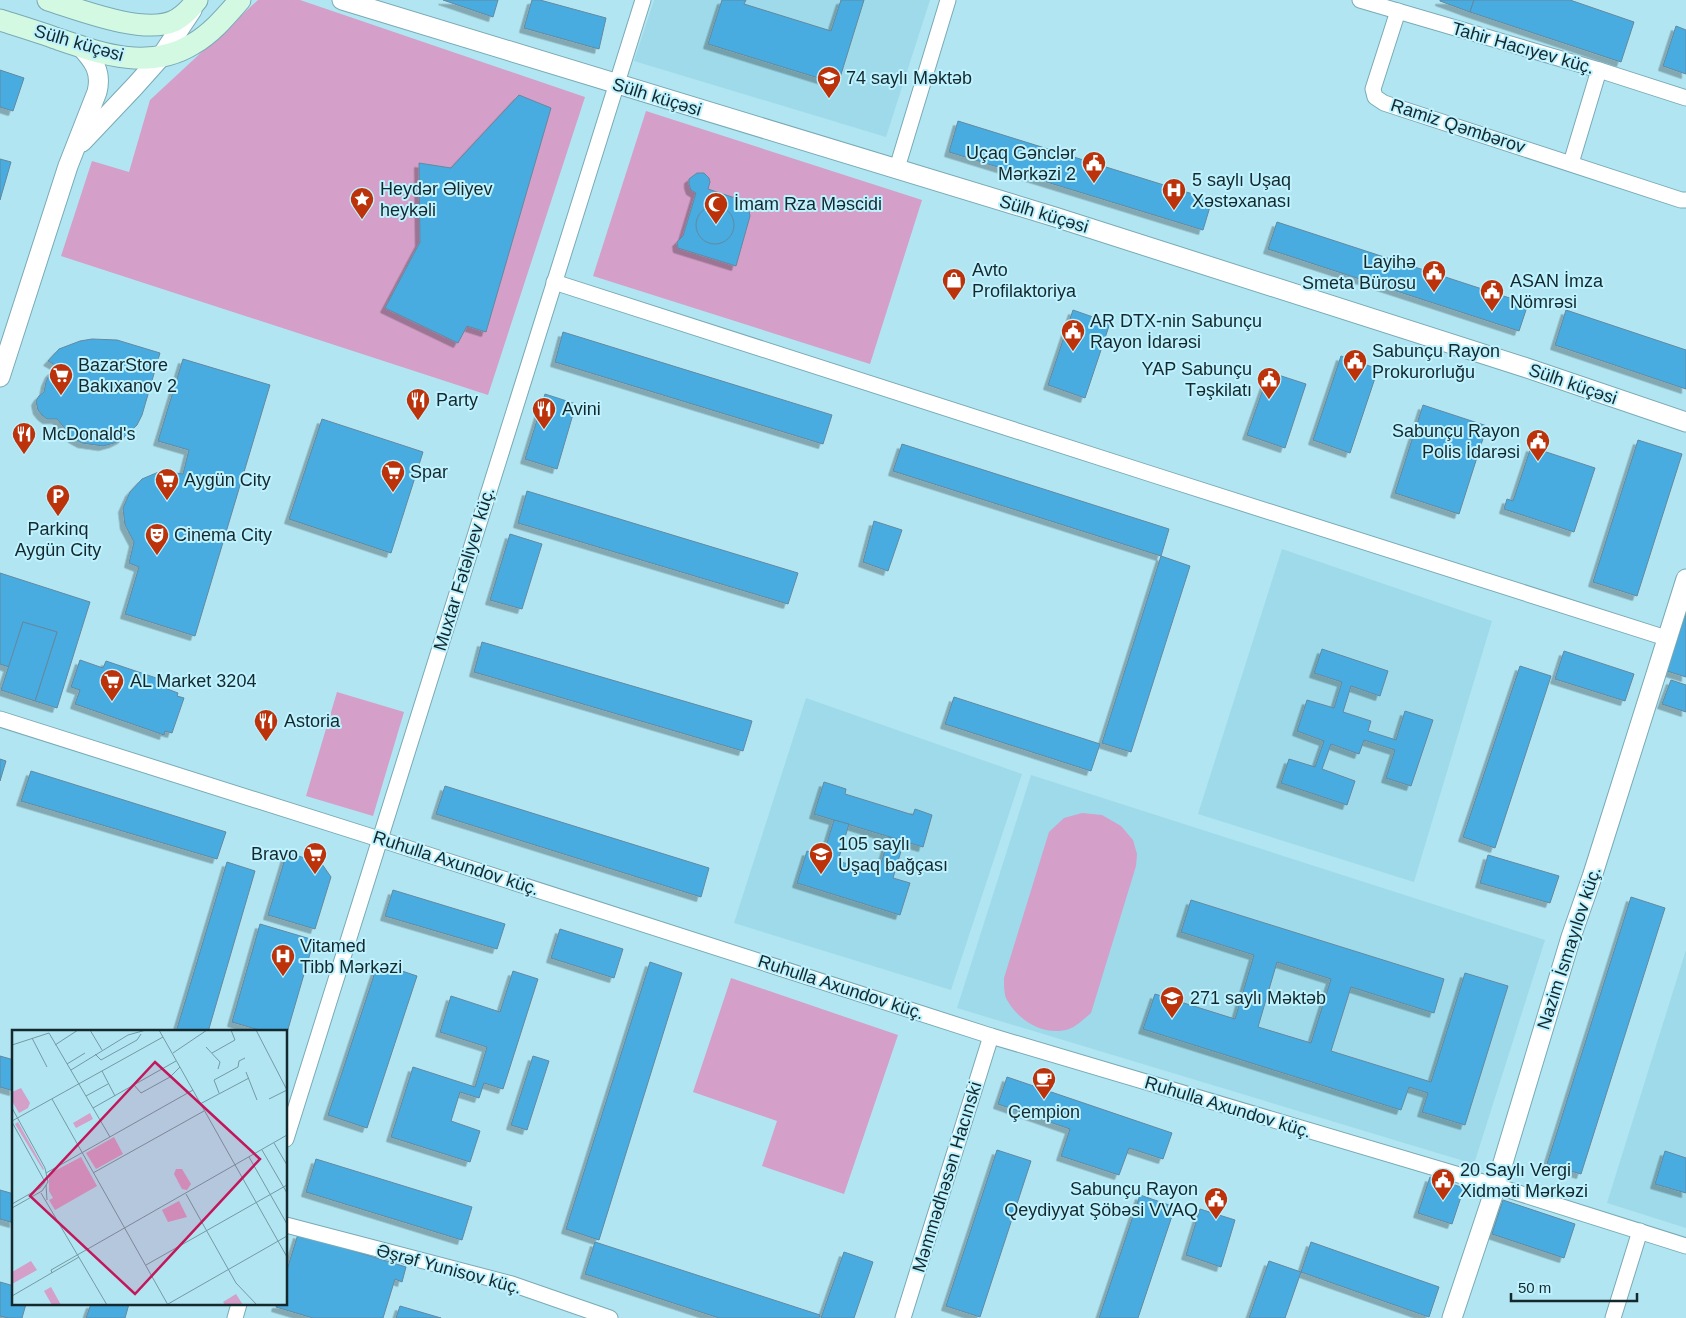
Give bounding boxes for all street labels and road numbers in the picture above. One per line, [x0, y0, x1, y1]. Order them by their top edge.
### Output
street label: Tahir Hacıyev küç. [1450, 18, 1596, 78]
street label: Sülh küçəsi [32, 21, 126, 65]
street label: Sülh küçəsi [610, 74, 704, 120]
street label: Ramiz Qəmbərov [1388, 95, 1528, 157]
street label: Sülh küçəsi [997, 191, 1091, 237]
street label: Sülh küçəsi [1526, 360, 1620, 408]
street label: Muxtar Fətəliyev küç. [430, 485, 498, 653]
street label: Ruhulla Axundov küç. [371, 827, 541, 899]
street label: Nazim İsmayılov küç. [1533, 864, 1605, 1032]
street label: Ruhulla Axundov küç. [756, 951, 926, 1023]
street label: Ruhulla Axundov küç. [1142, 1072, 1314, 1142]
street label: Məmmədhəsən Hacınski [908, 1079, 986, 1275]
street label: Əşrəf Yunisov küç. [374, 1240, 524, 1298]

